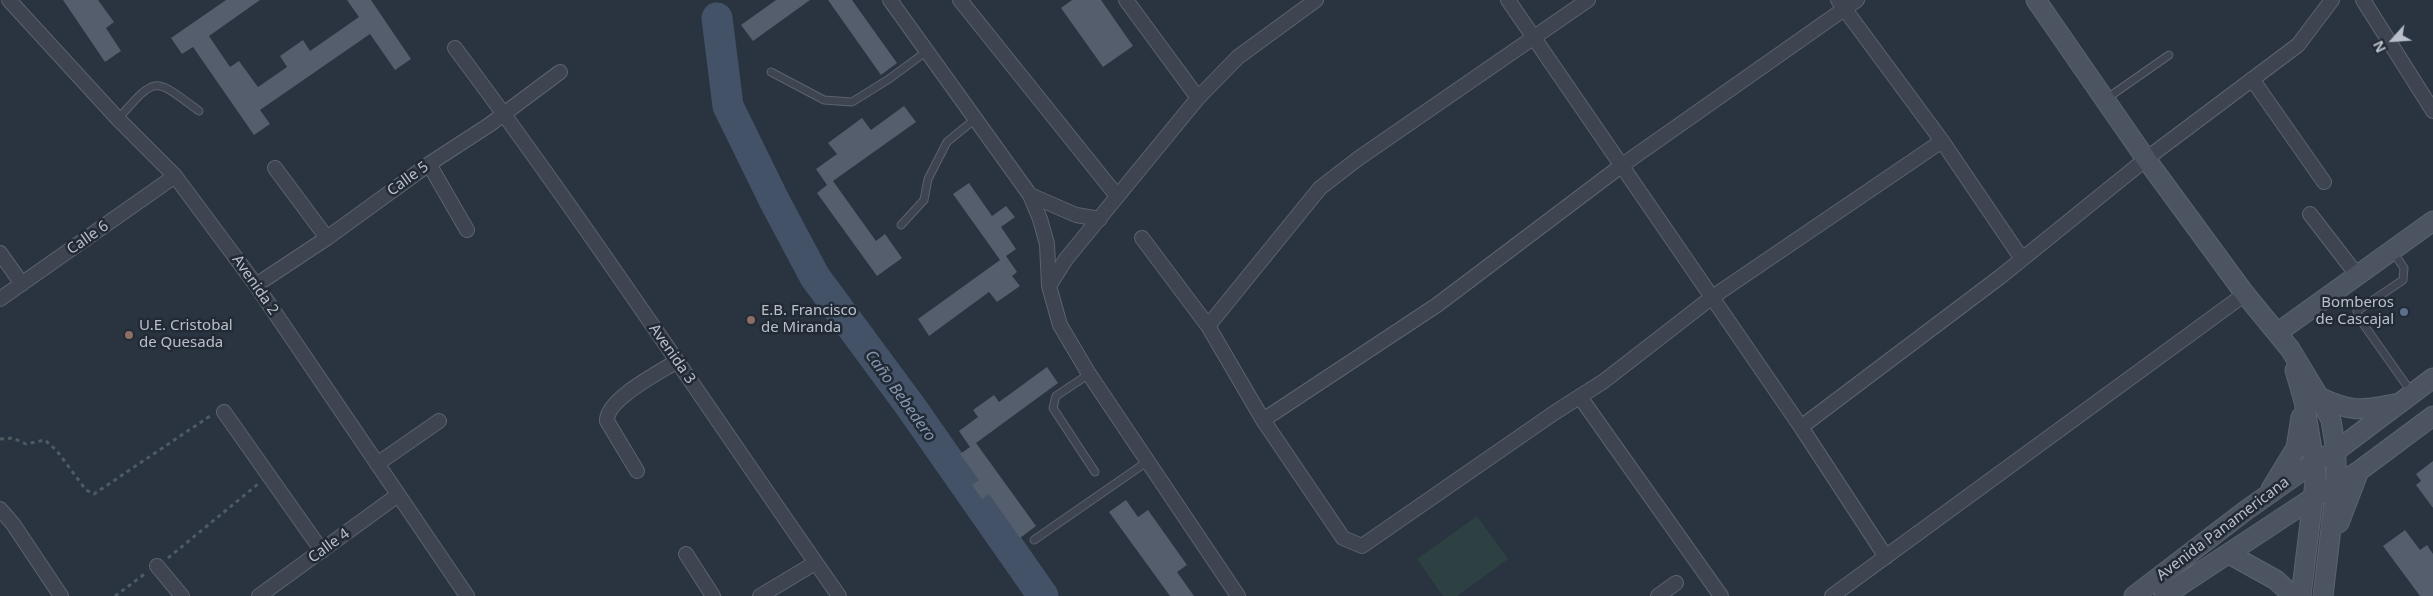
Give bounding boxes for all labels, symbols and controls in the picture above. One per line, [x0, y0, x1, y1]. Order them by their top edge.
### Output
north arrow [2368, 15, 2418, 65]
text: N [2368, 38, 2390, 56]
street label: Calle 5 [384, 158, 432, 200]
street label: Calle 6 [64, 217, 112, 259]
street label: Avenida 2 [228, 252, 282, 318]
place label: Bomberos de Cascajal [2316, 294, 2394, 329]
place label: E.B. Francisco de Miranda [761, 302, 857, 337]
marker: Bomberos de Cascajal [2398, 306, 2410, 318]
marker: E.B. Francisco de Miranda [745, 314, 757, 326]
place label: U.E. Cristobal de Quesada [139, 317, 233, 352]
street label: Avenida 3 [645, 321, 699, 387]
marker: U.E. Cristobal de Quesada [123, 329, 135, 341]
water label: Caño Bebedero [860, 347, 940, 445]
street label: Avenida Panamericana [2153, 473, 2293, 585]
street label: Calle 4 [305, 525, 353, 567]

